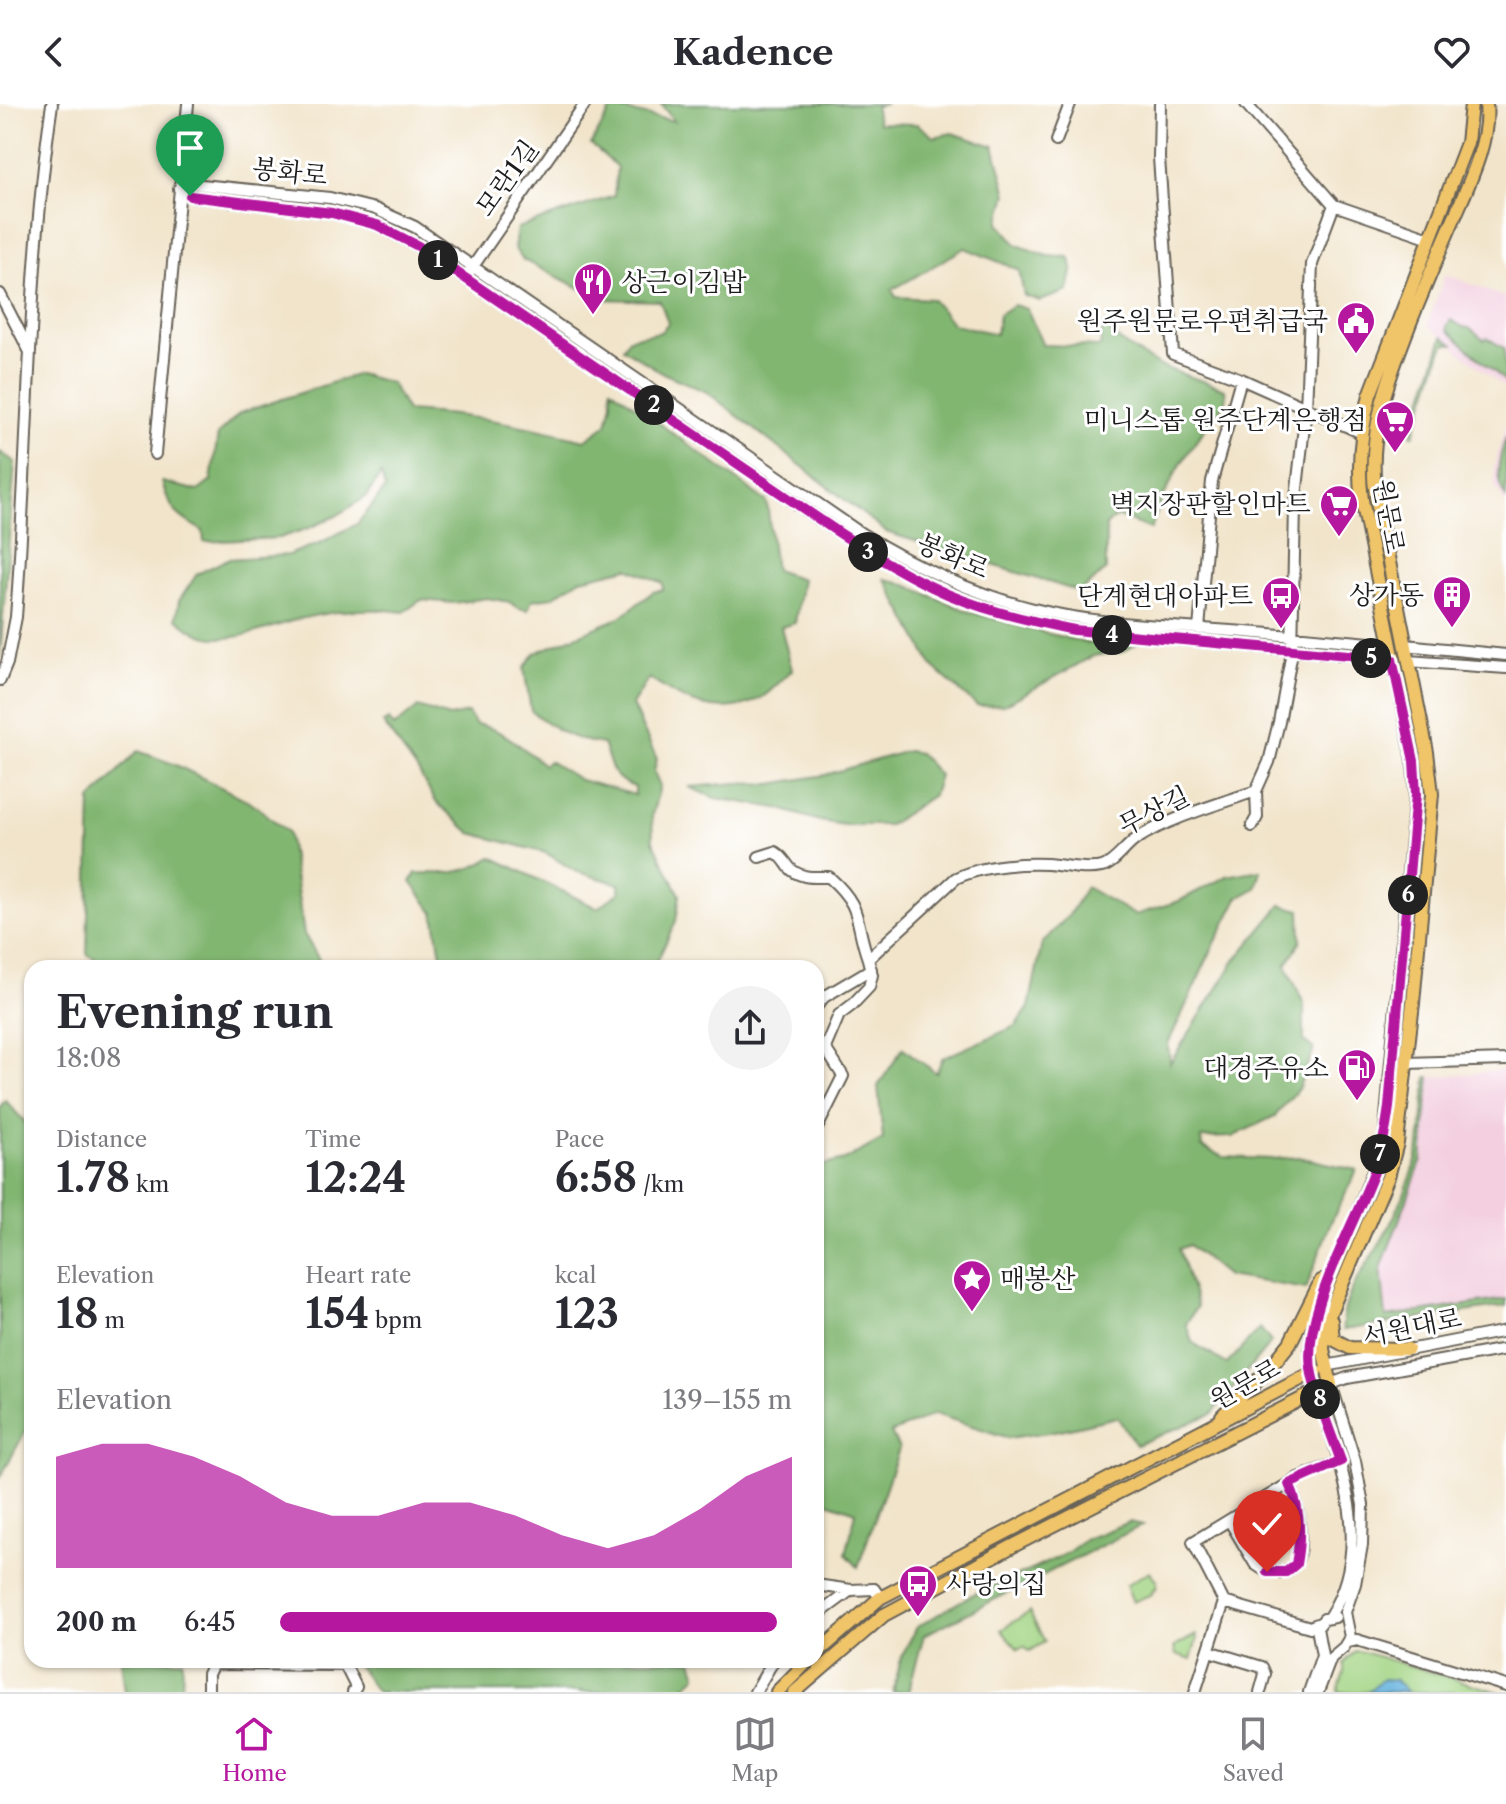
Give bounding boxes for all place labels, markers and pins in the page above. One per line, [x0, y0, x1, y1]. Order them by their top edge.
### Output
pin [156, 114, 224, 196]
pin: 1 [418, 240, 458, 280]
restaurant icon: 상근이김밥 [572, 261, 614, 316]
place label: 상근이김밥 [621, 266, 747, 298]
public building icon: 원주원문로우편취급국 [1335, 300, 1377, 355]
place label: 원주원문로우편취급국 [1077, 305, 1328, 337]
pin: 2 [634, 385, 674, 425]
supermarket icon: 미니스톱 원주단계은행점 [1374, 399, 1416, 454]
place label: 미니스톱 원주단계은행점 [1084, 404, 1367, 436]
supermarket icon: 벽지장판할인마트 [1318, 483, 1360, 538]
place label: 벽지장판할인마트 [1110, 488, 1311, 520]
pin: 3 [848, 532, 888, 572]
building icon: 상가동 [1431, 574, 1473, 629]
bus stop icon: 단계현대아파트 [1260, 575, 1302, 630]
place label: 상가동 [1349, 579, 1424, 611]
place label: 단계현대아파트 [1077, 580, 1253, 612]
pin: 4 [1092, 615, 1132, 655]
pin: 5 [1351, 638, 1391, 678]
pin: 6 [1388, 875, 1428, 915]
fuel station icon: 대경주유소 [1336, 1047, 1378, 1102]
place label: 대경주유소 [1203, 1052, 1329, 1084]
pin: 7 [1360, 1134, 1400, 1174]
place icon: 매봉산 [951, 1258, 993, 1313]
place label: 매봉산 [1000, 1263, 1076, 1295]
pin: 8 [1300, 1379, 1340, 1419]
pin [1233, 1490, 1301, 1572]
bus stop icon: 사랑의집 [897, 1563, 939, 1618]
place label: 사랑의집 [946, 1568, 1046, 1600]

